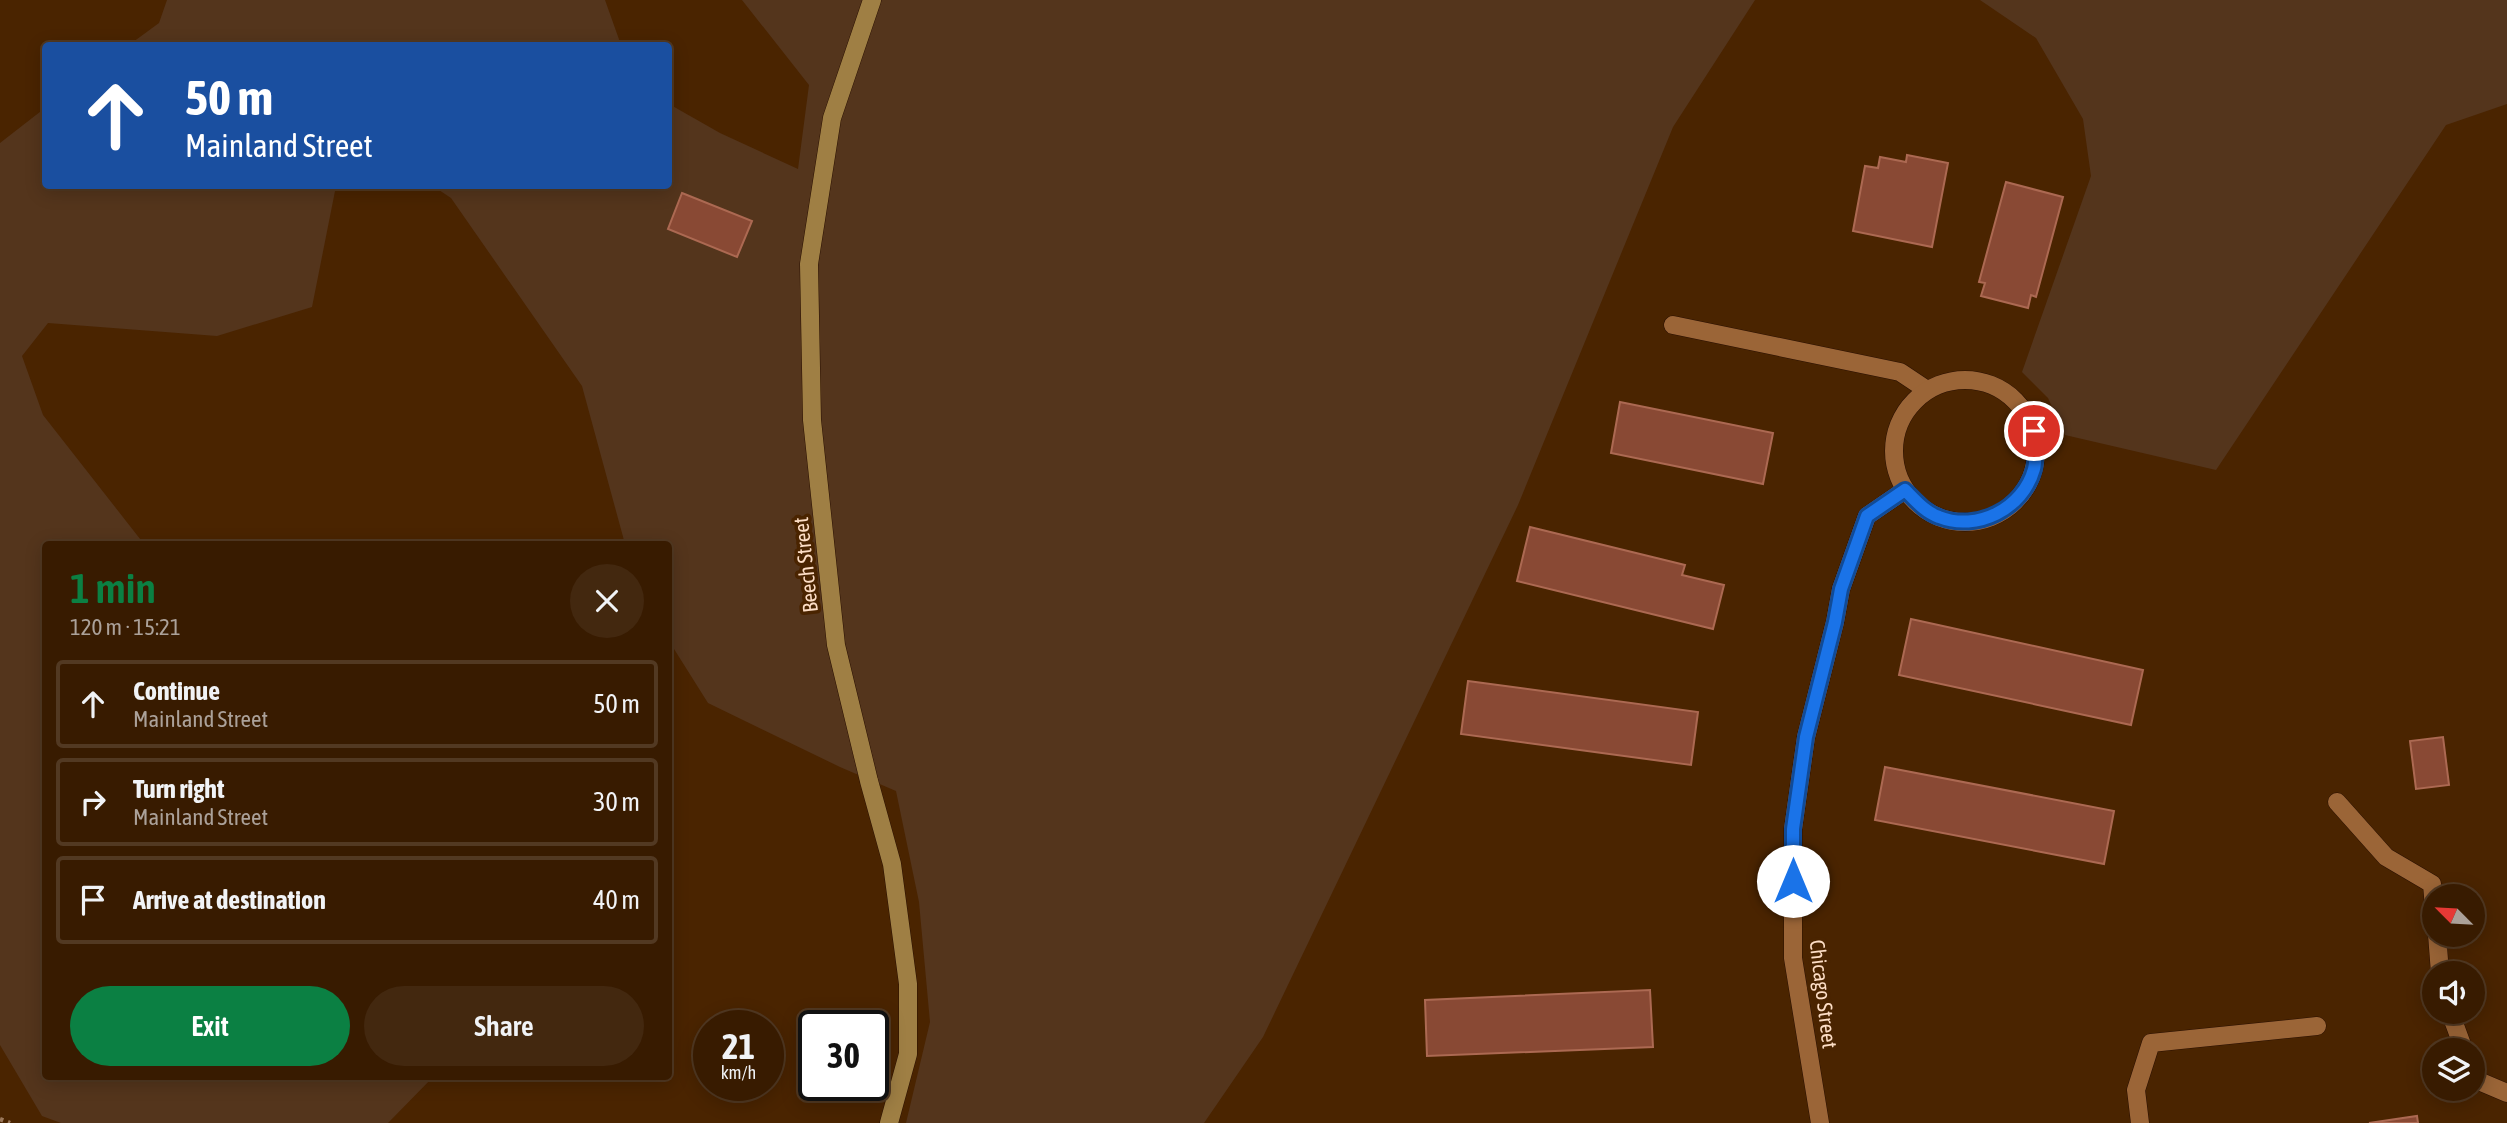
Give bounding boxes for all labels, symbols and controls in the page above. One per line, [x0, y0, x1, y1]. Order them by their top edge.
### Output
text: 50 m [185, 69, 273, 125]
icon: ahead [70, 70, 161, 161]
text: Mainland Street [185, 127, 373, 164]
pin [2004, 401, 2064, 461]
icon: arrive [2015, 412, 2053, 450]
street label: Beech Street [788, 516, 822, 614]
text: 1 min [70, 564, 156, 612]
button: close [570, 564, 644, 638]
text: 120 m · 15:21 [70, 614, 181, 640]
text: Continue [133, 676, 220, 706]
icon: ahead [74, 685, 112, 723]
text: 50 m [593, 689, 640, 719]
text: Mainland Street [133, 706, 268, 732]
text: Turn right [133, 774, 224, 804]
icon: right [74, 783, 112, 821]
text: 30 m [593, 787, 640, 817]
text: Mainland Street [133, 804, 268, 830]
position arrow [1756, 844, 1830, 918]
icon: arrive [74, 881, 112, 919]
north arrow [2422, 884, 2485, 947]
map controls [2422, 884, 2485, 1101]
text: Arrive at destination [133, 885, 326, 915]
text: 40 m [593, 885, 640, 915]
street label: Chicago Street [1805, 938, 1843, 1050]
button: sound [2422, 961, 2485, 1024]
button: Exit [70, 986, 350, 1066]
button: Share [364, 986, 644, 1066]
speed limit sign: 30 [798, 1010, 889, 1101]
text: 21 [722, 1026, 755, 1066]
button: layers [2422, 1038, 2485, 1101]
text: km/h [721, 1062, 756, 1083]

